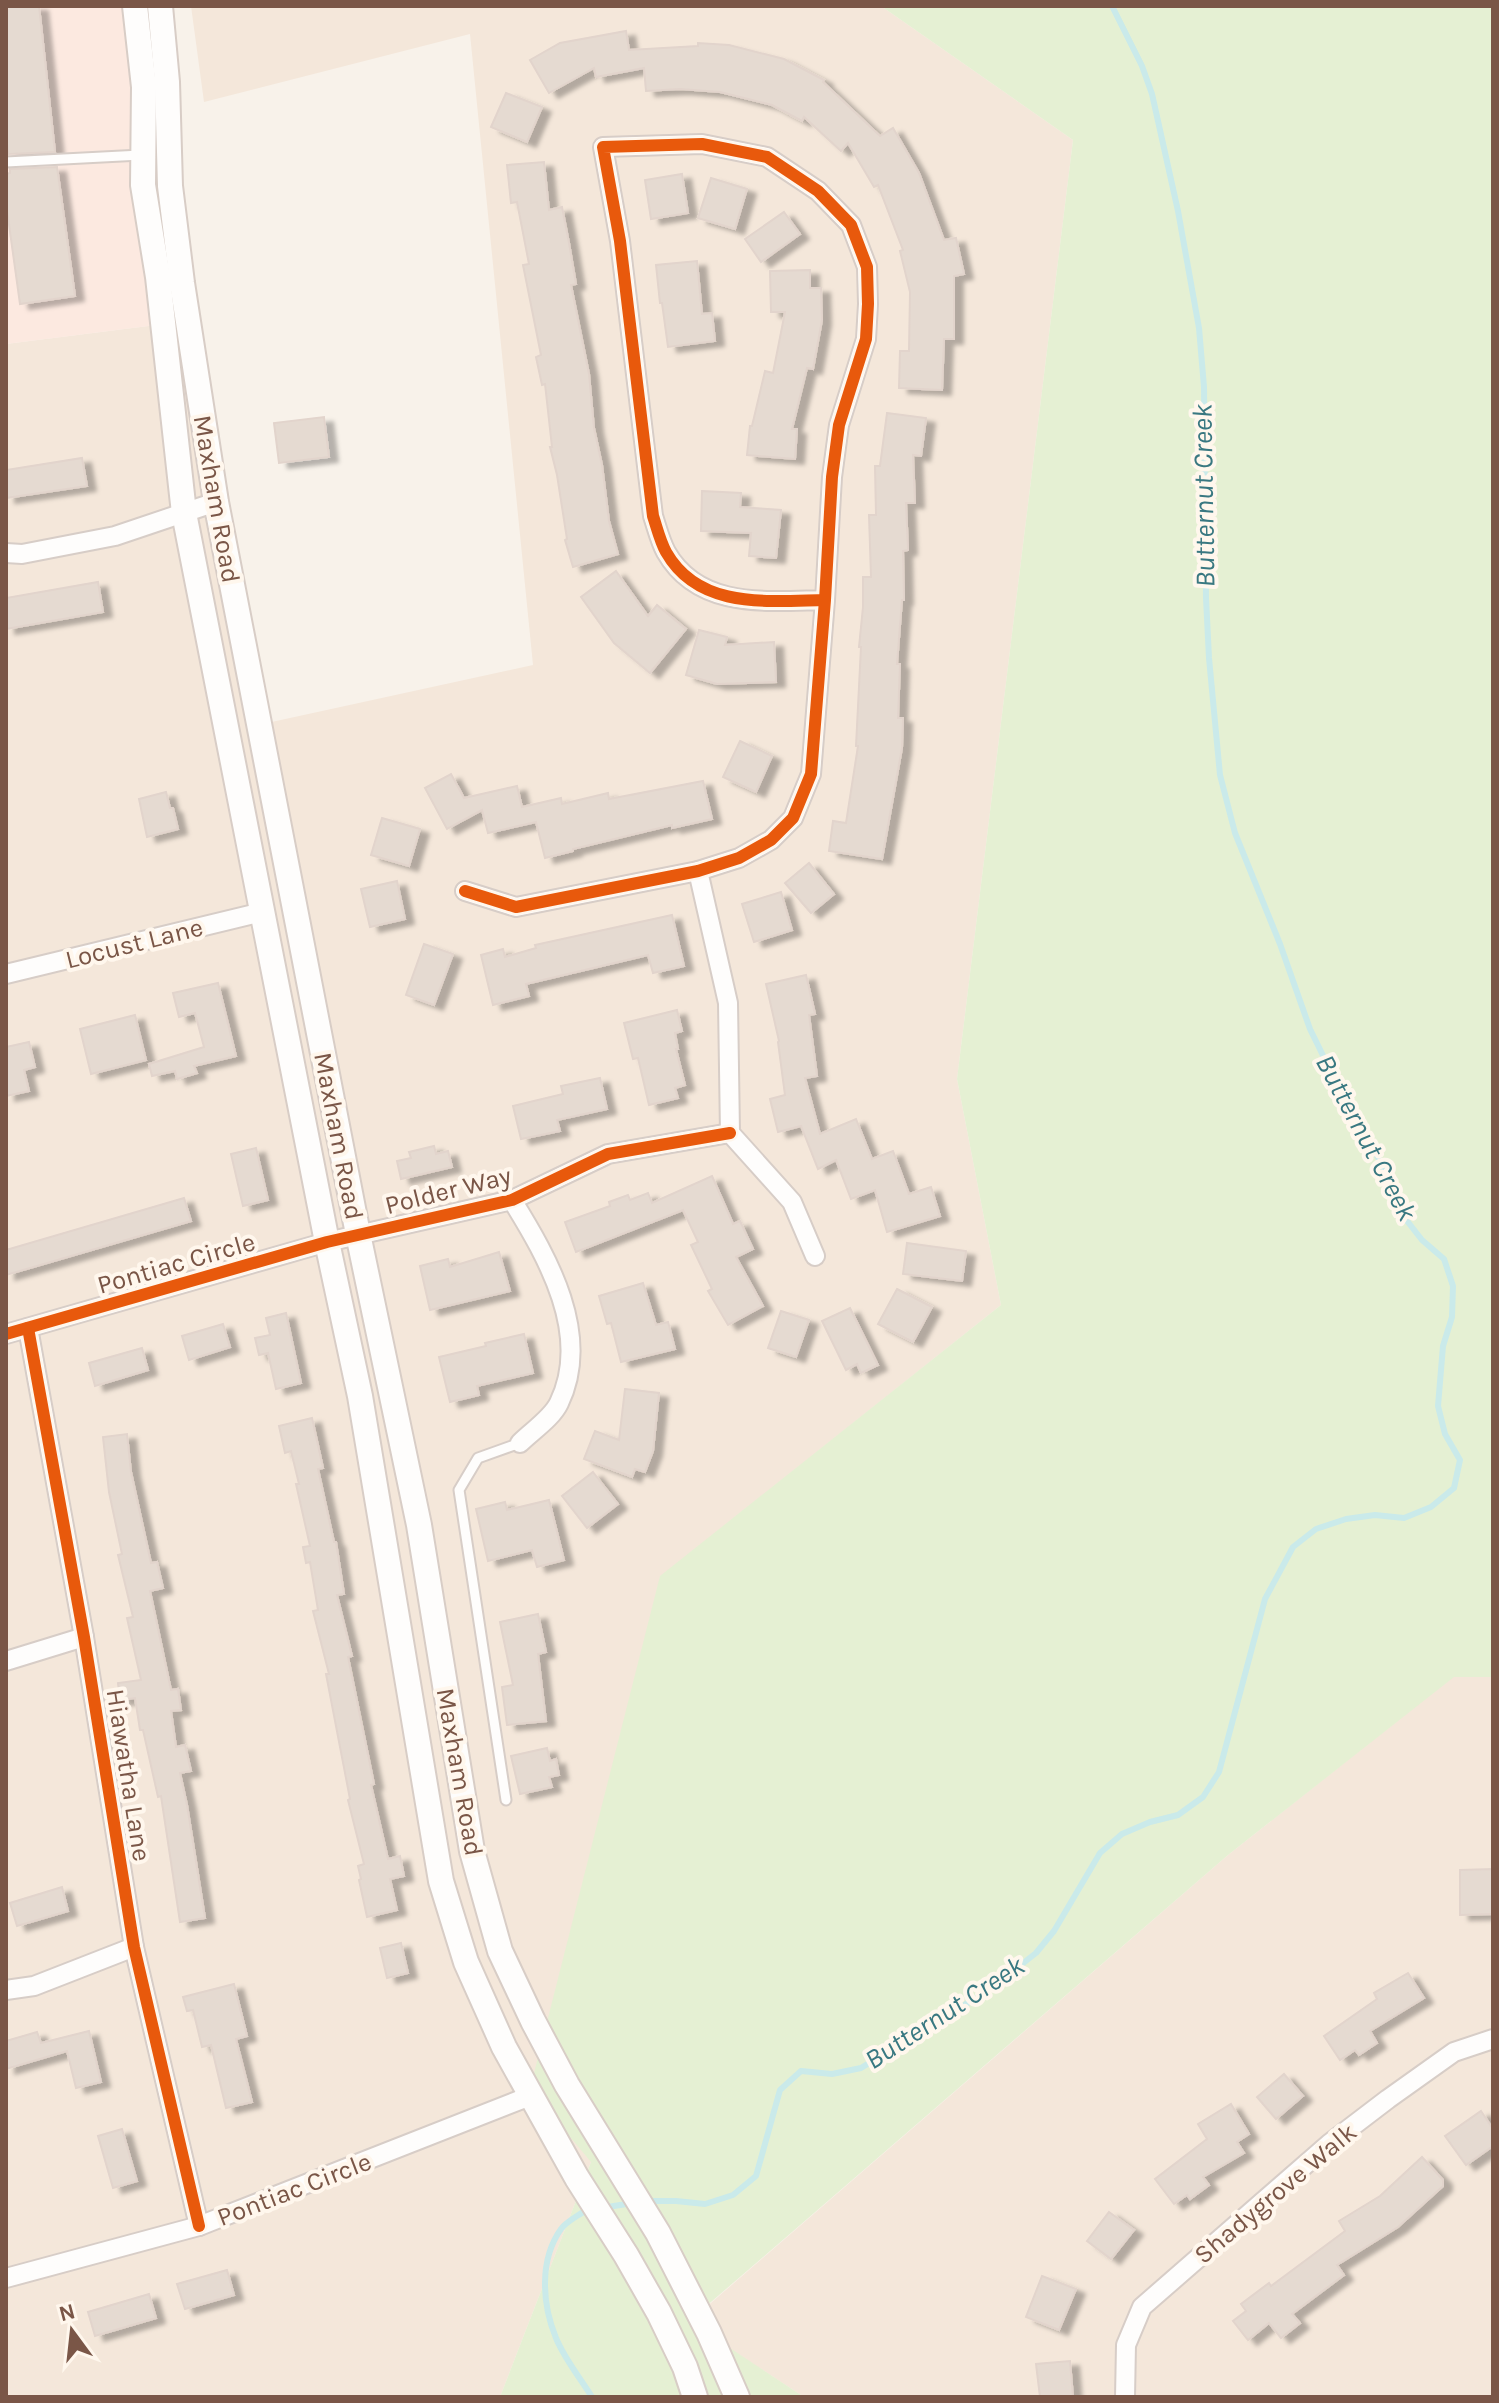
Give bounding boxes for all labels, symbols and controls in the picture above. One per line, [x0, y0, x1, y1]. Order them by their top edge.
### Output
water label: Butternut Creek [1185, 403, 1222, 588]
street label: Maxham Road [186, 413, 247, 585]
street label: Locust Lane [62, 911, 206, 976]
water label: Butternut Creek [1309, 1048, 1425, 1227]
street label: Maxham Road [307, 1050, 370, 1222]
street label: Polder Way [382, 1160, 514, 1221]
street label: Pontiac Circle [94, 1226, 259, 1301]
street label: Maxham Road [429, 1686, 490, 1858]
street label: Hiawatha Lane [100, 1687, 157, 1863]
water label: Butternut Creek [858, 1948, 1031, 2076]
street label: Shadygrove Walk [1188, 2116, 1363, 2270]
street label: Pontiac Circle [213, 2146, 376, 2233]
north arrow [32, 2291, 112, 2371]
text: N [56, 2298, 78, 2327]

